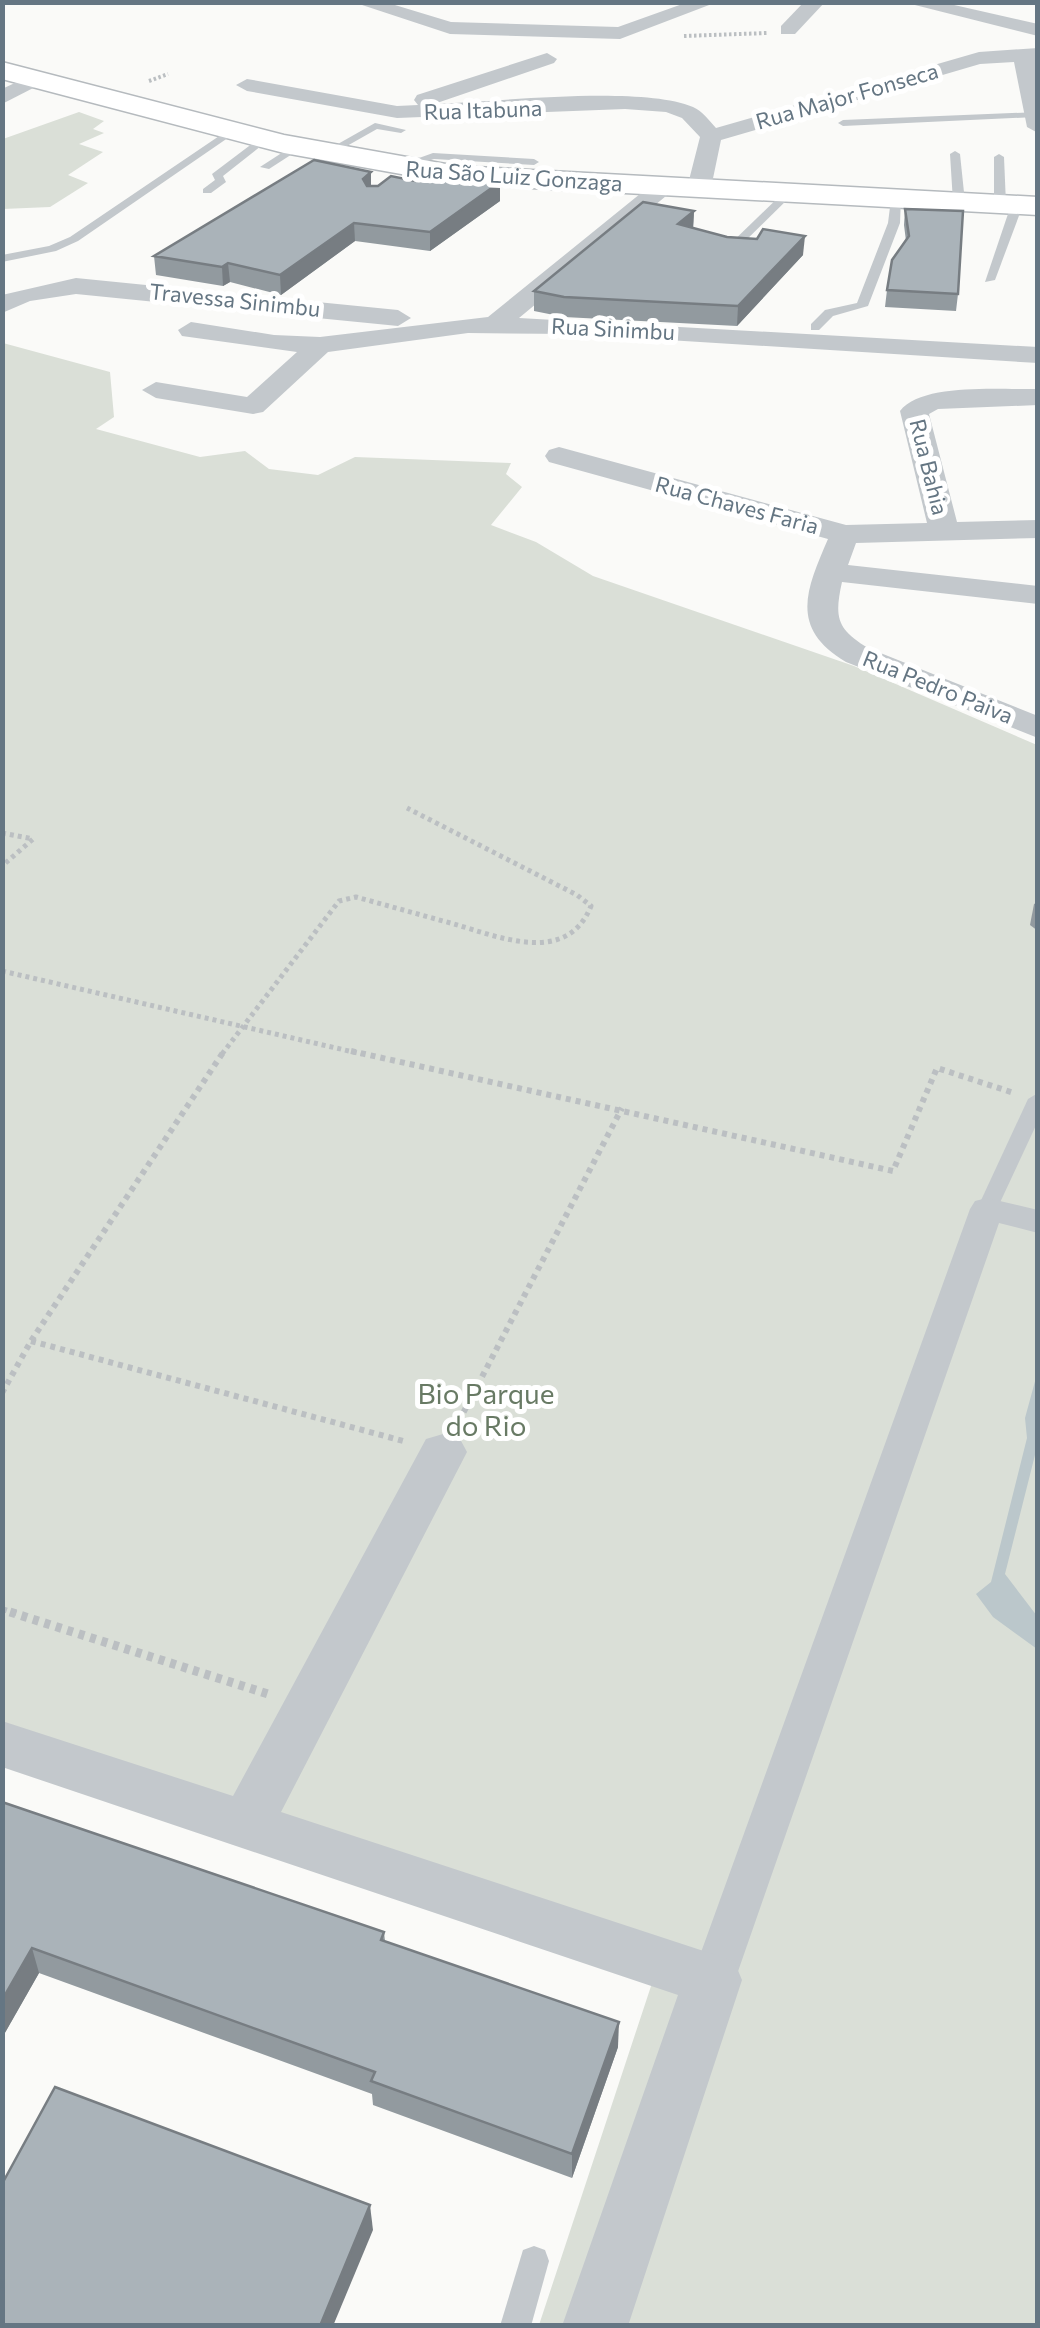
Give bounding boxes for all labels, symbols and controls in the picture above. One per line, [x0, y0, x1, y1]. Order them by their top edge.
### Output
street label: Rua Major Fonseca [752, 57, 941, 134]
street label: Rua Itabuna [423, 94, 543, 125]
street label: Rua São Luiz Gonzaga [405, 154, 623, 197]
street label: Travessa Sinimbu [148, 277, 322, 322]
street label: Rua Sinimbu [550, 312, 676, 345]
street label: Rua Bahia [905, 416, 954, 518]
street label: Rua Chaves Faria [653, 470, 822, 539]
street label: Rua Pedro Paiva [859, 644, 1017, 729]
park label: Bio Parque do Rio [417, 1376, 555, 1442]

